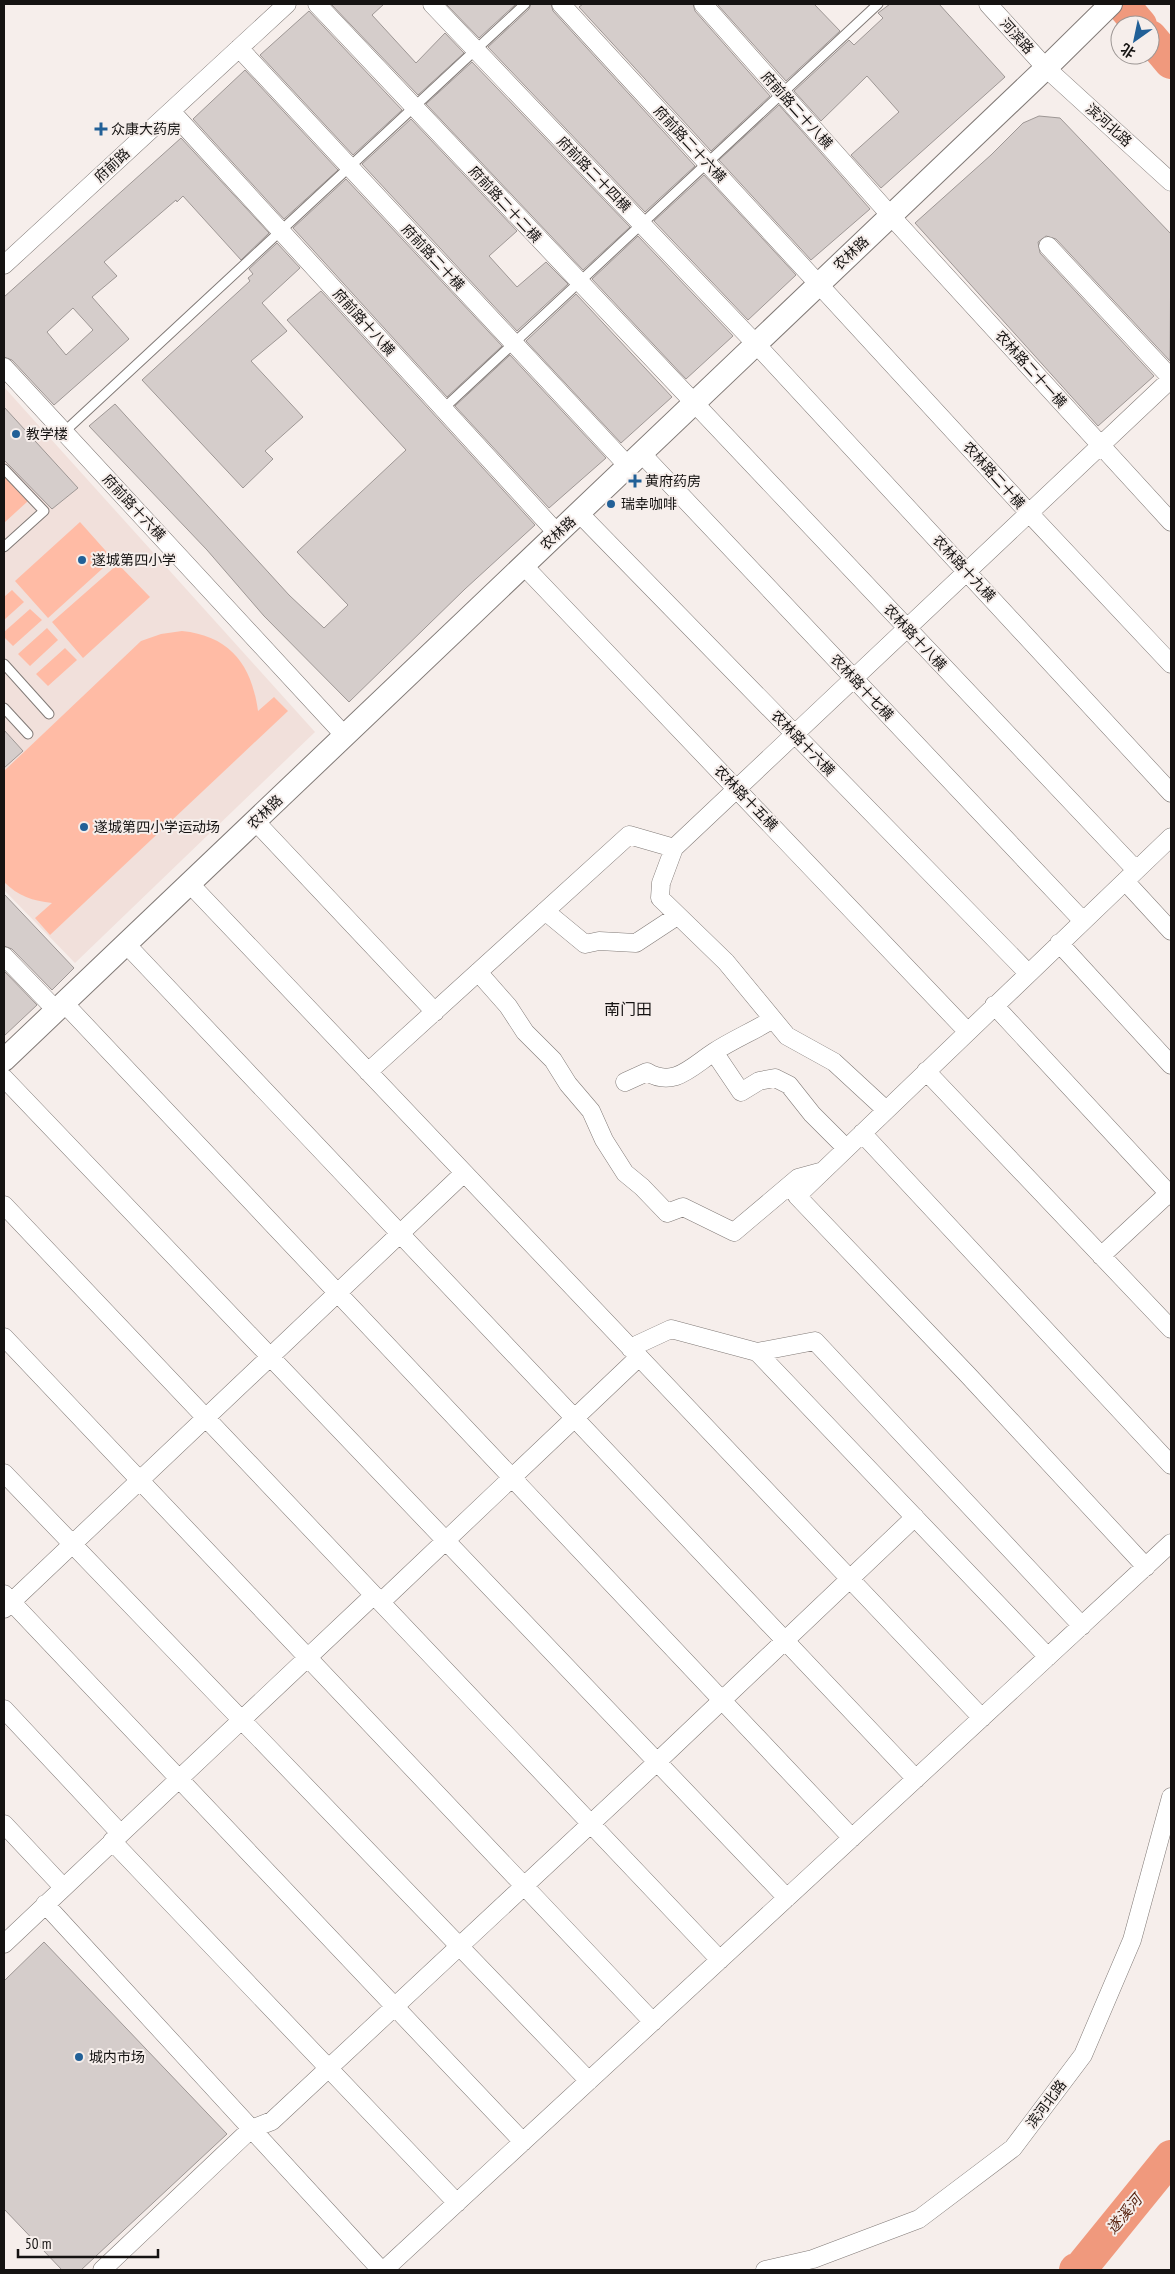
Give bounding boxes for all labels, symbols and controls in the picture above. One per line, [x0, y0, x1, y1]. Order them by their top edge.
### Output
street label: 河滨路 [996, 14, 1038, 58]
north arrow [1110, 15, 1160, 65]
text: 北 [1117, 40, 1139, 62]
street label: 府前路二十八横 [758, 68, 837, 153]
street label: 滨河北路 [1082, 100, 1136, 150]
street label: 府前路二十六横 [650, 102, 731, 187]
place label: 众康大药房 [111, 120, 181, 138]
marker: 众康大药房 [95, 123, 107, 135]
street label: 府前路二十四横 [553, 133, 635, 216]
street label: 府前路 [91, 144, 133, 186]
street label: 府前路二十二横 [465, 162, 546, 247]
street label: 府前路二十横 [398, 220, 469, 295]
street label: 农林路 [830, 232, 872, 274]
street label: 府前路十八横 [329, 285, 399, 360]
street label: 农林路二十一横 [992, 327, 1071, 412]
place label: 教学楼 [26, 425, 68, 443]
marker: 教学楼 [10, 428, 22, 440]
street label: 农林路二十横 [959, 438, 1029, 513]
street label: 府前路十六横 [99, 470, 170, 545]
place label: 黄府药房 [645, 472, 701, 490]
marker: 黄府药房 [629, 475, 641, 487]
place label: 瑞幸咖啡 [621, 495, 677, 513]
marker: 瑞幸咖啡 [605, 498, 617, 510]
street label: 农林路 [537, 512, 579, 554]
street label: 农林路十九横 [929, 531, 1000, 606]
place label: 遂城第四小学 [92, 551, 176, 569]
marker: 遂城第四小学 [76, 554, 88, 566]
street label: 农林路十八横 [880, 600, 951, 675]
street label: 农林路十七横 [827, 650, 898, 725]
street label: 农林路十六横 [767, 707, 839, 780]
street label: 农林路十五横 [710, 762, 782, 835]
street label: 农林路 [244, 791, 286, 833]
place label: 遂城第四小学运动场 [94, 818, 220, 836]
marker: 遂城第四小学运动场 [78, 821, 90, 833]
district label: 南门田 [604, 999, 652, 1019]
place label: 城内市场 [89, 2048, 145, 2066]
marker: 城内市场 [73, 2051, 85, 2063]
street label: 滨河北路 [1022, 2076, 1070, 2132]
water label: 遂溪河 [1102, 2188, 1148, 2237]
scale bar [18, 2226, 158, 2258]
text: 50 m [25, 2234, 51, 2253]

